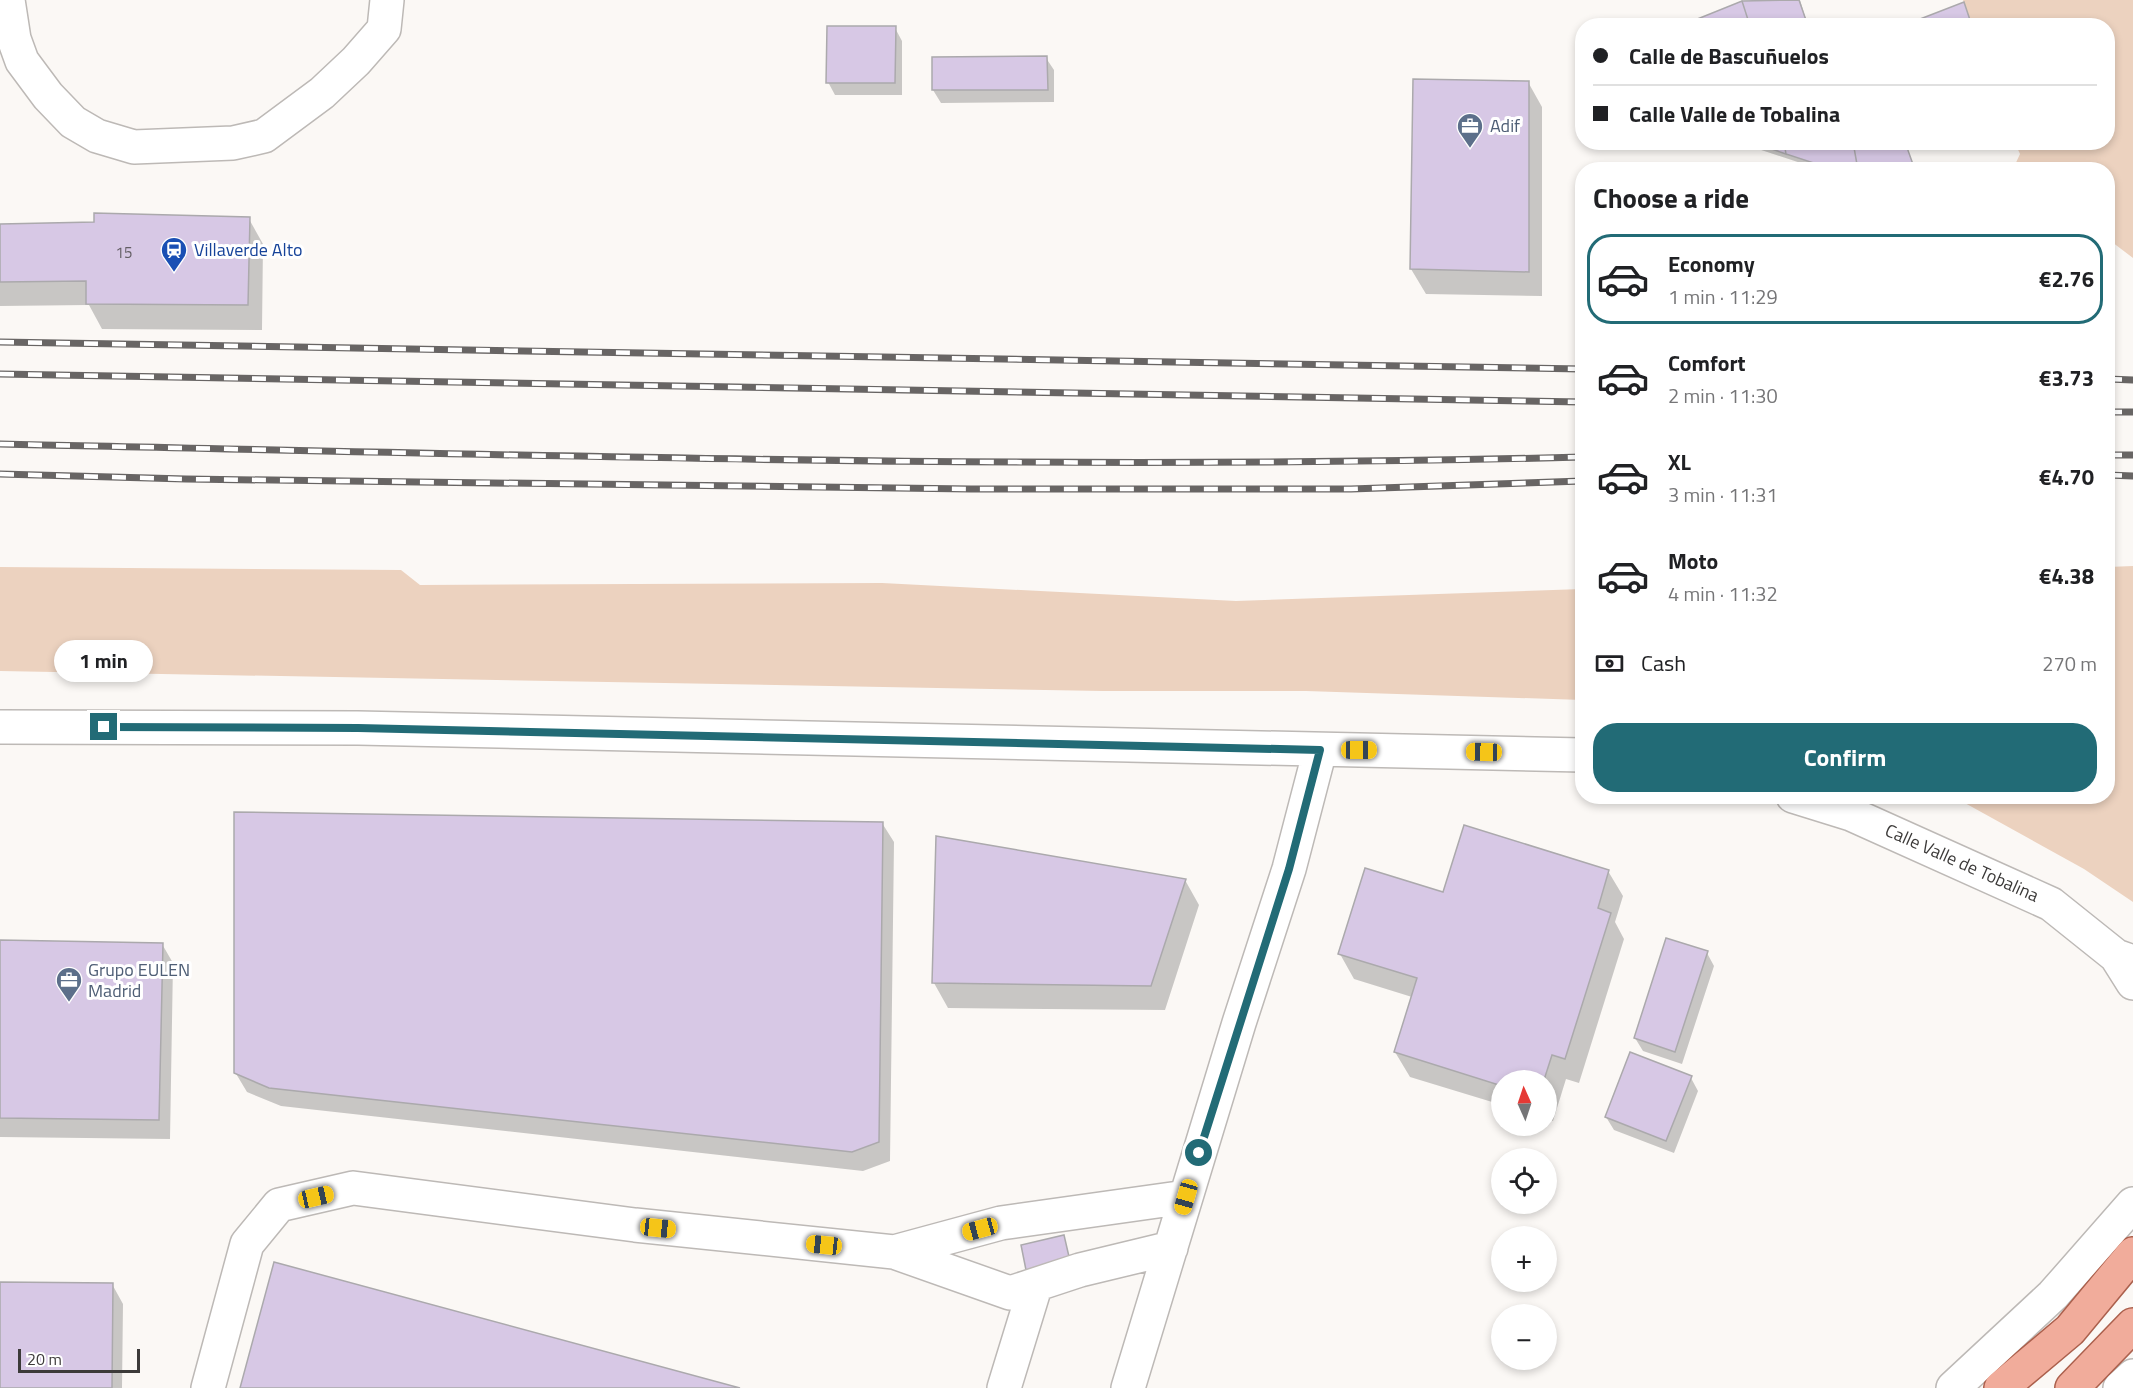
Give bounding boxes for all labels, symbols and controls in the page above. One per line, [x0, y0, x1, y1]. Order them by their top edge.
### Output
text: Calle de Bascuñuelos [1629, 39, 1829, 73]
text: Calle Valle de Tobalina [1629, 97, 1840, 131]
office icon: Adif [1455, 111, 1485, 149]
place label: Adif [1490, 112, 1520, 139]
text: Choose a ride [1593, 177, 1749, 218]
station icon: Villaverde Alto [159, 235, 189, 273]
place label: Villaverde Alto [194, 236, 303, 263]
house number: 15 [116, 241, 132, 264]
text: Economy [1668, 247, 1755, 281]
icon: car [1596, 252, 1650, 306]
text: €2.76 [2039, 262, 2094, 296]
text: 1 min · 11:29 [1668, 281, 1778, 312]
text: Comfort [1668, 346, 1746, 380]
icon: car [1596, 351, 1650, 405]
text: €3.73 [2039, 361, 2094, 395]
text: 2 min · 11:30 [1668, 380, 1778, 411]
text: XL [1668, 445, 1691, 479]
icon: car [1596, 450, 1650, 504]
text: €4.70 [2039, 460, 2094, 494]
text: 3 min · 11:31 [1668, 479, 1778, 510]
text: Moto [1668, 544, 1718, 578]
icon: car [1596, 549, 1650, 603]
text: €4.38 [2039, 559, 2094, 593]
text: 4 min · 11:32 [1668, 578, 1778, 609]
callout: 1 min [54, 640, 154, 682]
text: 1 min [79, 645, 128, 676]
text: Cash [1641, 646, 1686, 680]
icon: cash [1593, 647, 1626, 680]
text: 270 m [2042, 648, 2097, 679]
route end [90, 713, 117, 740]
button: Confirm [1593, 723, 2097, 792]
car [1341, 741, 1377, 759]
car [1466, 743, 1502, 761]
street label: Calle Valle de Tobalina [1881, 817, 2043, 909]
place label: Grupo EULEN Madrid [88, 956, 190, 1004]
office icon: Grupo EULEN Madrid [54, 965, 84, 1003]
north arrow [1491, 1070, 1557, 1136]
map controls [1491, 1070, 1557, 1370]
route start [1185, 1139, 1212, 1166]
button: locate [1491, 1148, 1557, 1214]
car [1172, 1177, 1200, 1217]
car [296, 1184, 336, 1210]
car [960, 1216, 1000, 1242]
car [639, 1217, 677, 1239]
button: + [1491, 1226, 1557, 1292]
car [805, 1234, 843, 1256]
button: − [1491, 1304, 1557, 1370]
scale bar [18, 1346, 140, 1374]
text: 20 m [27, 1347, 62, 1371]

